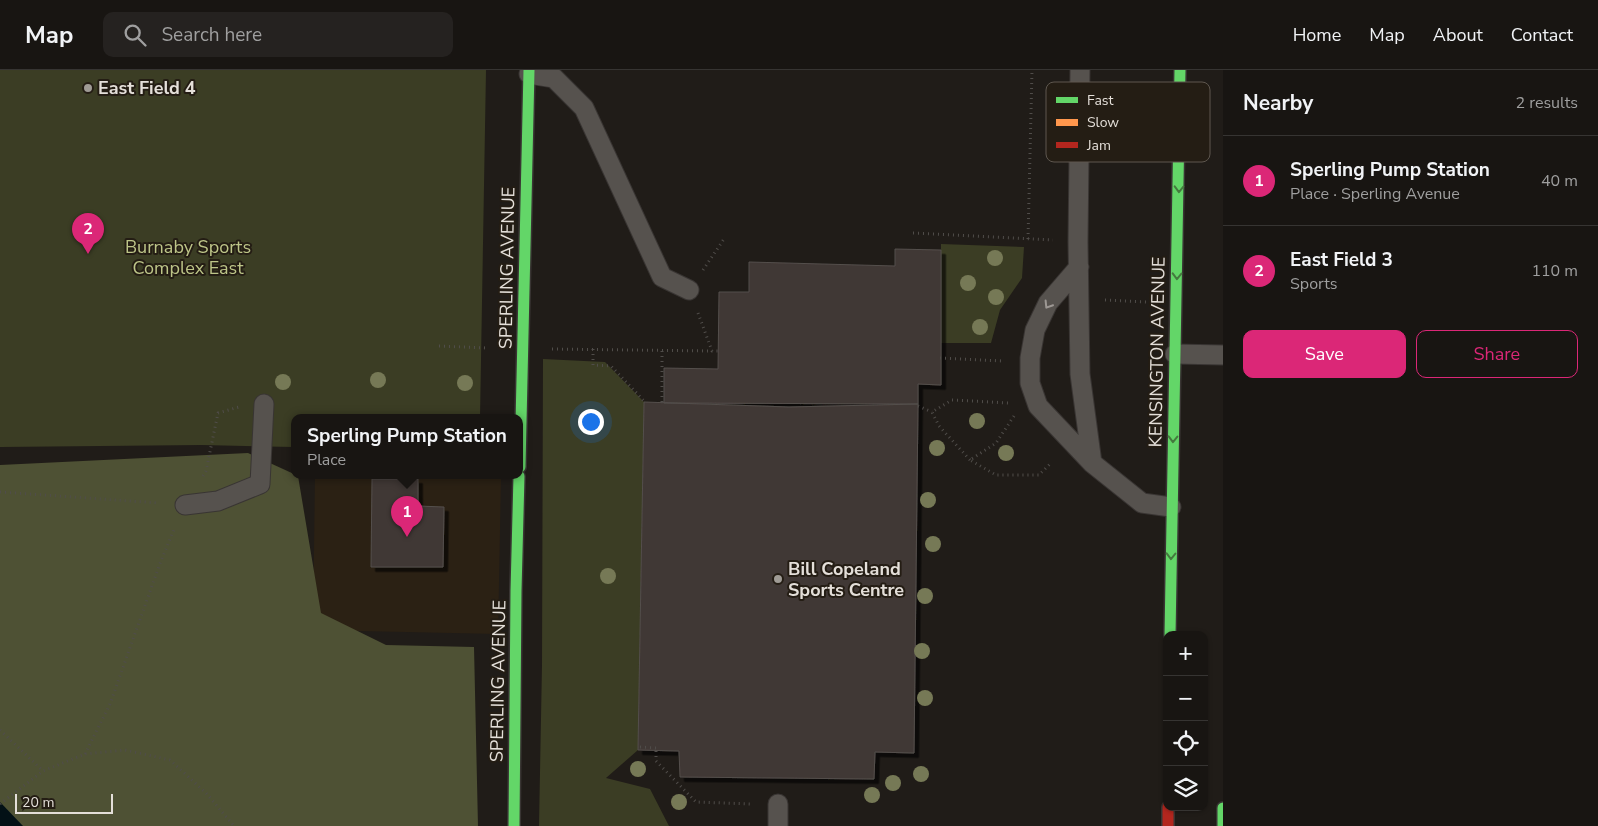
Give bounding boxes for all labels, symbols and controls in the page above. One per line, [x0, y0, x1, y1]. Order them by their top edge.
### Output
search box [103, 12, 453, 57]
text: Map [25, 19, 73, 51]
icon: search [121, 21, 149, 49]
text: Search here [161, 22, 262, 48]
text: Home [1293, 23, 1341, 47]
text: Map [1369, 23, 1405, 47]
text: About [1433, 23, 1483, 47]
text: Contact [1511, 23, 1573, 47]
place label: East Field 4 [98, 76, 196, 100]
marker: East Field 4 [82, 82, 94, 94]
legend [1046, 82, 1210, 162]
text: Nearby [1243, 89, 1313, 117]
text: Fast [1087, 91, 1113, 110]
text: 2 results [1516, 92, 1578, 114]
text: Slow [1087, 113, 1119, 132]
text: Jam [1086, 136, 1111, 155]
text: Sperling Pump Station [1290, 157, 1490, 183]
text: 1 [1254, 170, 1264, 192]
text: 40 m [1541, 170, 1578, 192]
text: Place · Sperling Avenue [1290, 183, 1460, 205]
one-way arrow [1173, 185, 1184, 193]
street label: SPERLING AVENUE [494, 187, 520, 349]
pin: 2 [72, 213, 104, 254]
park label: Burnaby Sports Complex East [125, 235, 251, 280]
text: East Field 3 [1290, 247, 1393, 273]
street label: KENSINGTON AVENUE [1143, 256, 1171, 448]
text: 2 [1254, 260, 1264, 282]
text: 110 m [1531, 260, 1578, 282]
one-way arrow [1172, 273, 1182, 281]
text: Sports [1290, 273, 1338, 295]
one-way arrow [1045, 300, 1055, 309]
button: Save [1243, 330, 1406, 378]
button: Share [1416, 330, 1578, 378]
your location [578, 409, 604, 435]
popup [291, 414, 523, 479]
text: Sperling Pump Station [307, 423, 507, 449]
one-way arrow [1168, 436, 1178, 443]
text: Place [307, 449, 346, 471]
pin: 1 [391, 496, 423, 537]
one-way arrow [1166, 552, 1176, 560]
place label: Bill Copeland Sports Centre [788, 557, 904, 602]
marker: Bill Copeland Sports Centre [772, 573, 784, 585]
street label: SPERLING AVENUE [485, 600, 511, 762]
map controls [1163, 631, 1208, 811]
button: + [1163, 631, 1208, 676]
button: − [1163, 676, 1208, 721]
button: locate [1163, 721, 1208, 766]
button: layers [1163, 766, 1208, 811]
scale bar [15, 791, 112, 814]
text: 20 m [22, 793, 54, 812]

